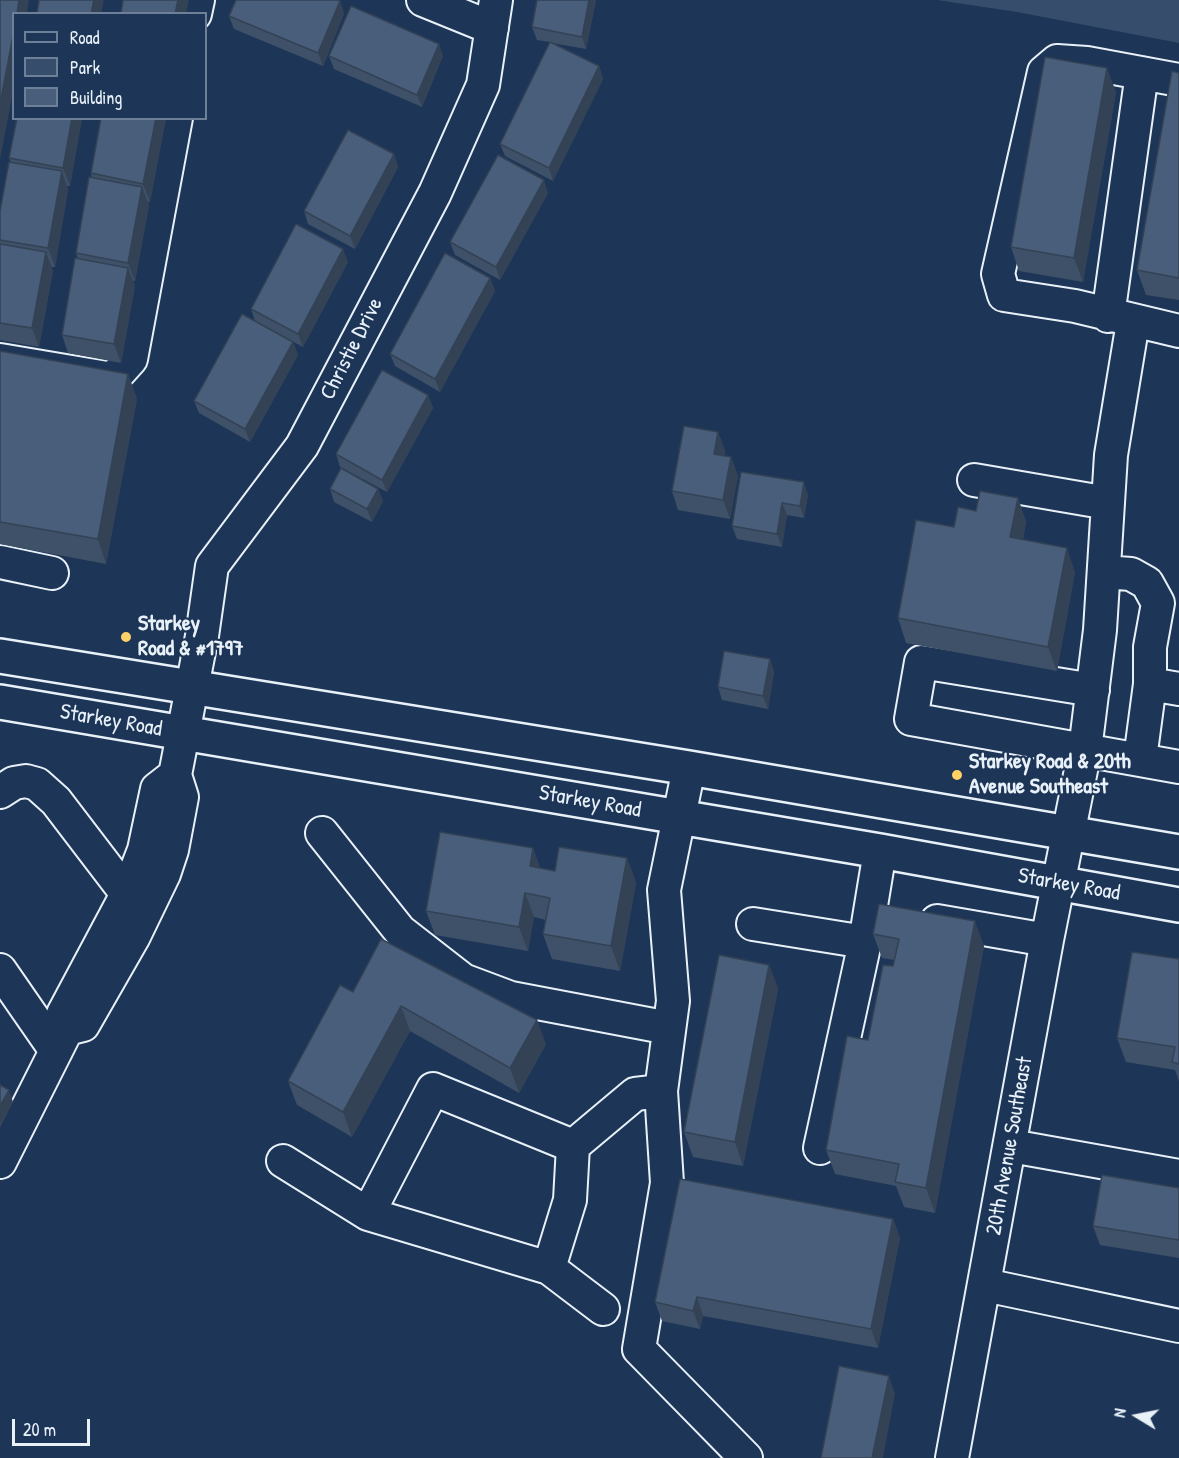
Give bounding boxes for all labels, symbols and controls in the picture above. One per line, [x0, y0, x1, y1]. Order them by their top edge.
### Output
legend [12, 12, 207, 120]
text: Road [70, 25, 100, 50]
text: Park [70, 55, 100, 80]
text: Building [70, 85, 122, 110]
street label: Christie Drive [315, 294, 389, 404]
place label: Starkey Road & #1797 [138, 611, 244, 662]
marker: Starkey Road & #1797 [119, 630, 133, 644]
street label: Starkey Road [58, 699, 164, 743]
place label: Starkey Road & 20th Avenue Southeast [969, 749, 1131, 800]
marker: Starkey Road & 20th Avenue Southeast [950, 768, 964, 782]
street label: Starkey Road [537, 780, 643, 824]
street label: Starkey Road [1016, 863, 1122, 907]
street label: 20th Avenue Southeast [981, 1055, 1039, 1237]
north arrow [1107, 1386, 1167, 1446]
scale bar [15, 1407, 93, 1445]
text: N [1108, 1407, 1131, 1419]
text: 20 m [23, 1417, 56, 1442]

